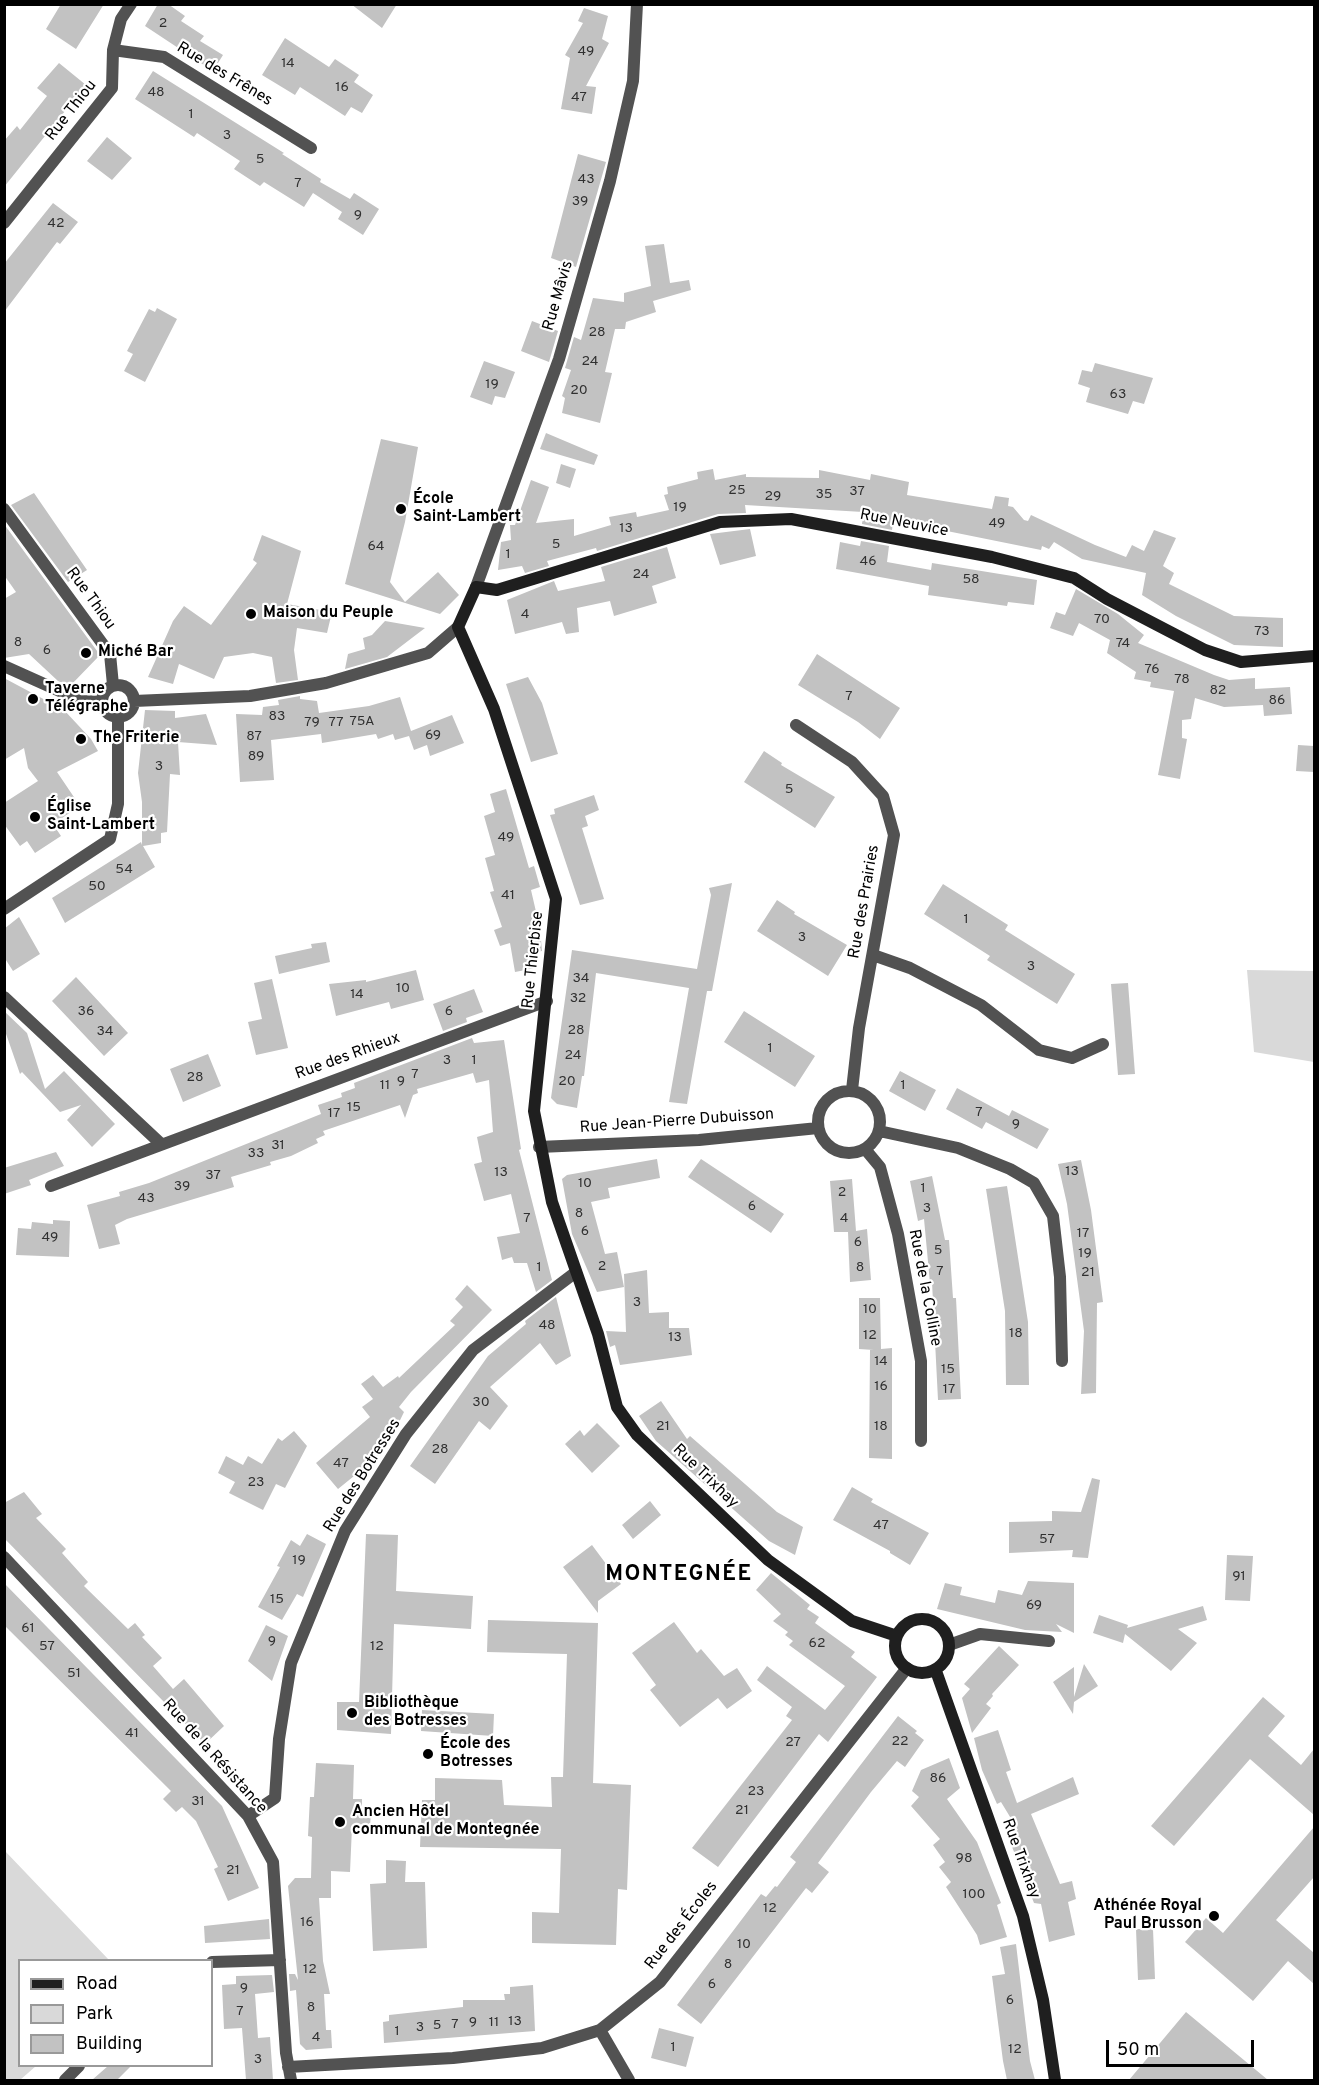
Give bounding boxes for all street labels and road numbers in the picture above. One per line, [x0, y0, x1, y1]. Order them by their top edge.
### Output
street label: Rue des Frênes [173, 39, 275, 111]
street label: Rue Thiou [42, 77, 102, 145]
street label: Rue Mâvis [540, 259, 578, 333]
street label: Rue Neuvice [858, 506, 950, 542]
street label: Rue Thiou [61, 564, 119, 634]
street label: Rue des Prairies [846, 844, 884, 960]
street label: Rue Thierbise [519, 910, 549, 1010]
street label: Rue des Rhieux [293, 1029, 403, 1085]
street label: Rue Jean-Pierre Dubuisson [579, 1106, 775, 1138]
street label: Rue de la Colline [903, 1228, 945, 1348]
street label: Rue des Botresses [320, 1416, 406, 1536]
street label: Rue Trixhay [668, 1441, 742, 1513]
street label: Rue de la Résistance [157, 1696, 271, 1818]
street label: Rue Trixhay [997, 1816, 1043, 1902]
street label: Rue des Écoles [642, 1878, 722, 1974]

